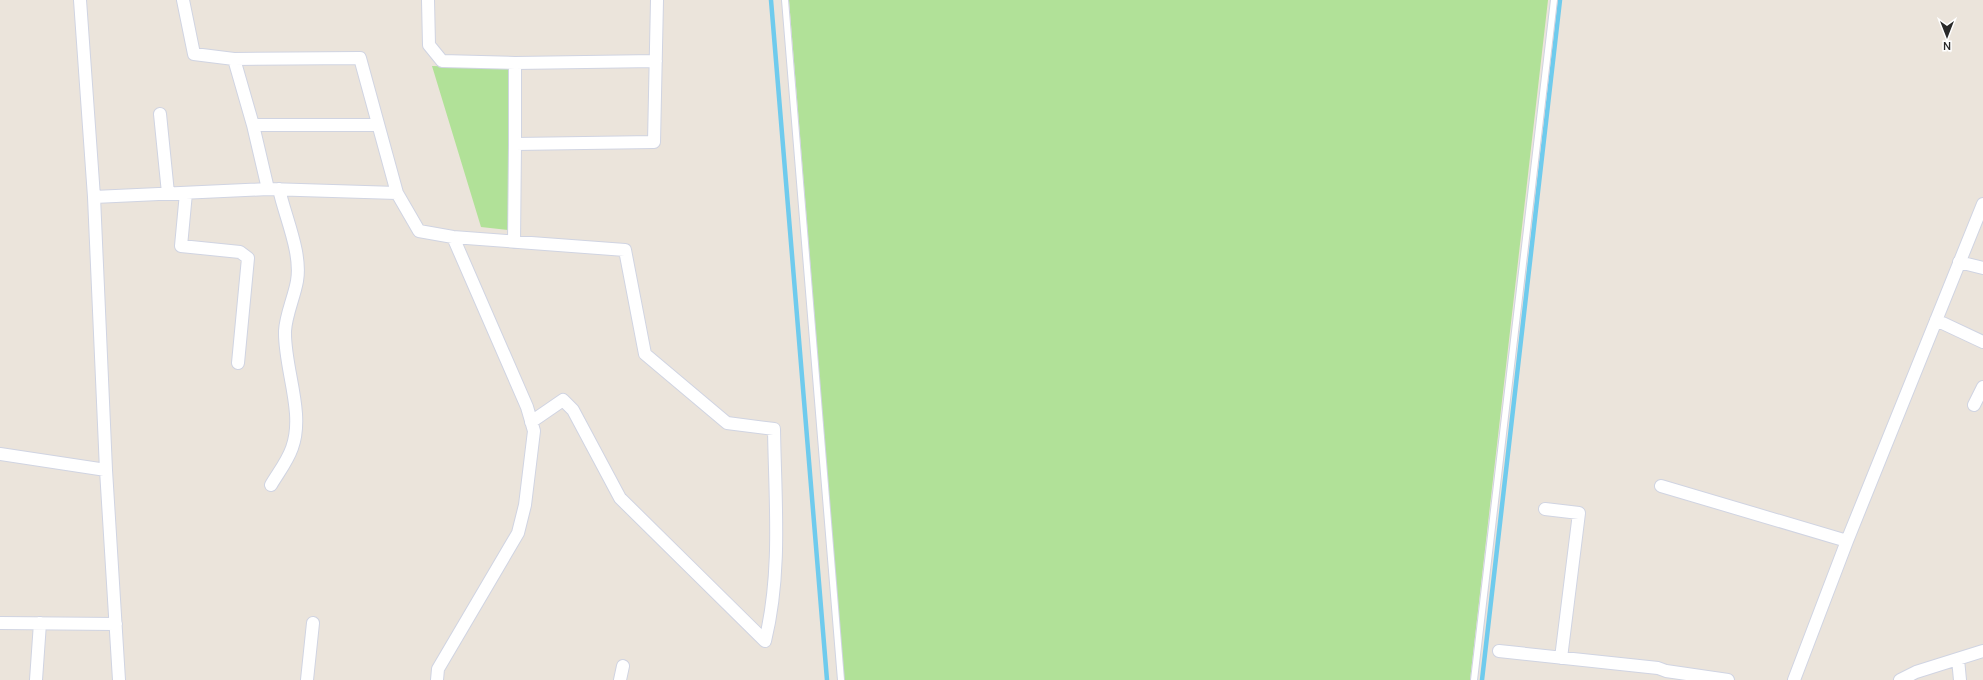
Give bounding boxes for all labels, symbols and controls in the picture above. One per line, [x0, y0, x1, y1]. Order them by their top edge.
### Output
north arrow [1927, 16, 1967, 56]
text: N [1943, 39, 1951, 54]

